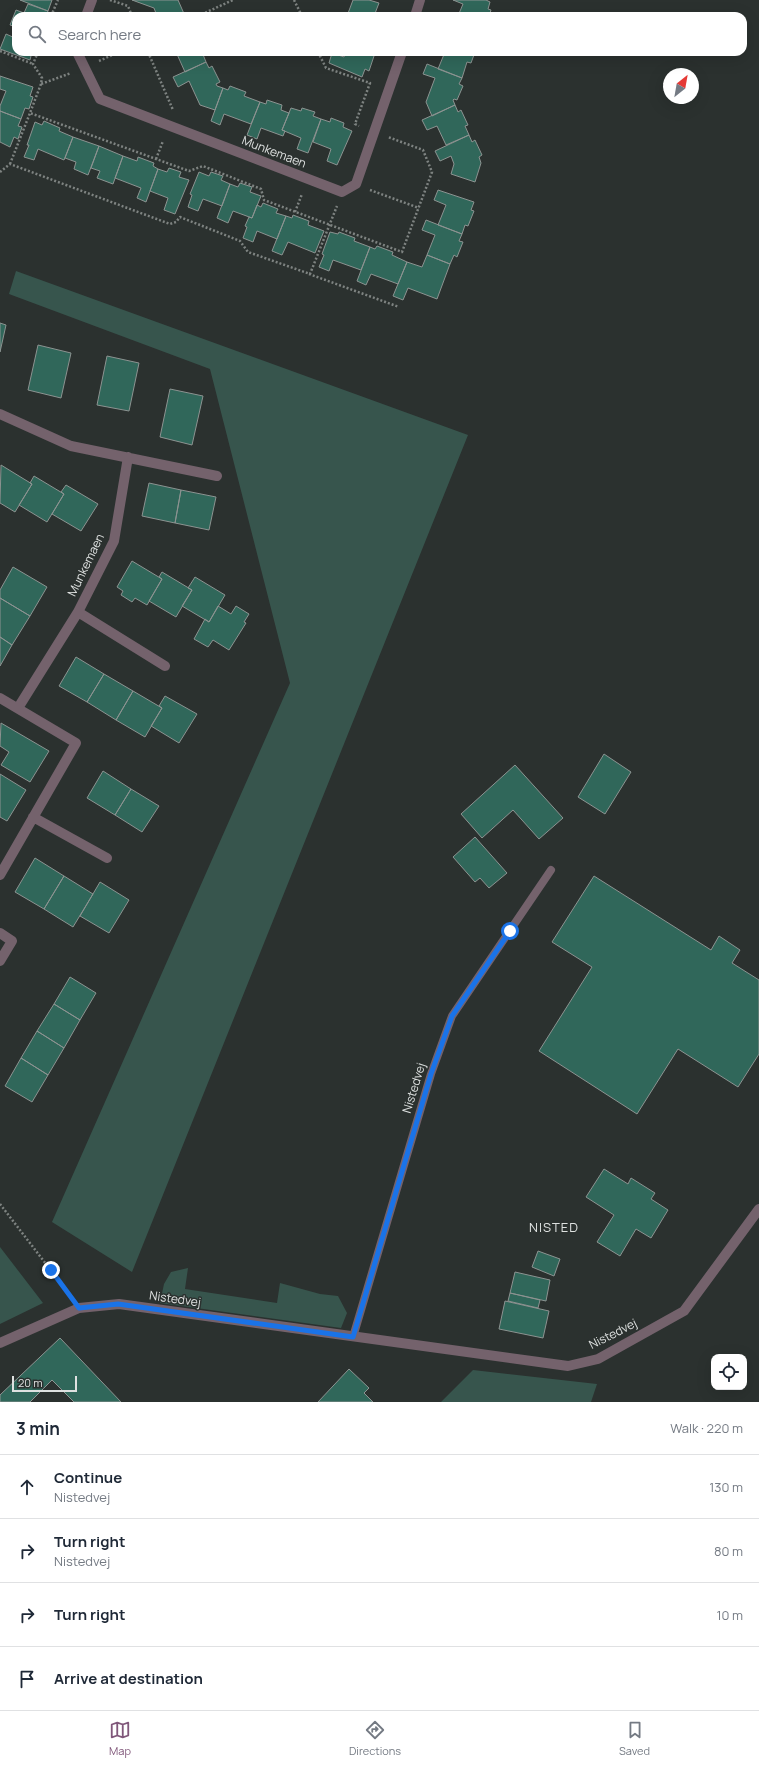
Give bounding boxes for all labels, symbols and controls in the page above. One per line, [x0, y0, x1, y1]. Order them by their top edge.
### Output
search box [12, 12, 747, 56]
icon: search [26, 23, 48, 45]
text: Search here [58, 24, 141, 45]
north arrow [663, 68, 699, 104]
street label: Munkemaen [239, 131, 309, 172]
street label: Munkemaen [63, 531, 108, 599]
route start [501, 922, 519, 940]
street label: Nistedvej [398, 1061, 429, 1115]
district label: NISTED [529, 1218, 579, 1236]
route end [42, 1261, 60, 1279]
street label: Nistedvej [148, 1286, 202, 1311]
street label: Nistedvej [586, 1314, 640, 1353]
map controls [711, 1354, 747, 1390]
button: locate [711, 1354, 747, 1390]
scale bar [12, 1374, 77, 1393]
text: 20 m [18, 1375, 43, 1390]
text: 3 min [16, 1417, 60, 1440]
text: Walk · 220 m [670, 1419, 743, 1437]
text: Continue [54, 1467, 122, 1488]
icon: ahead [16, 1476, 38, 1498]
text: 130 m [709, 1478, 743, 1496]
text: Nistedvej [54, 1488, 110, 1506]
text: Turn right [54, 1531, 125, 1552]
icon: right [16, 1540, 38, 1562]
text: 80 m [714, 1542, 743, 1560]
text: Nistedvej [54, 1552, 110, 1570]
icon: right [16, 1604, 38, 1626]
text: Turn right [54, 1604, 125, 1625]
text: 10 m [716, 1606, 743, 1624]
icon: arrive [16, 1668, 38, 1690]
text: Arrive at destination [54, 1668, 203, 1689]
tab: Map [109, 1719, 131, 1758]
tab: Directions [349, 1719, 401, 1758]
tab: Saved [619, 1719, 650, 1758]

